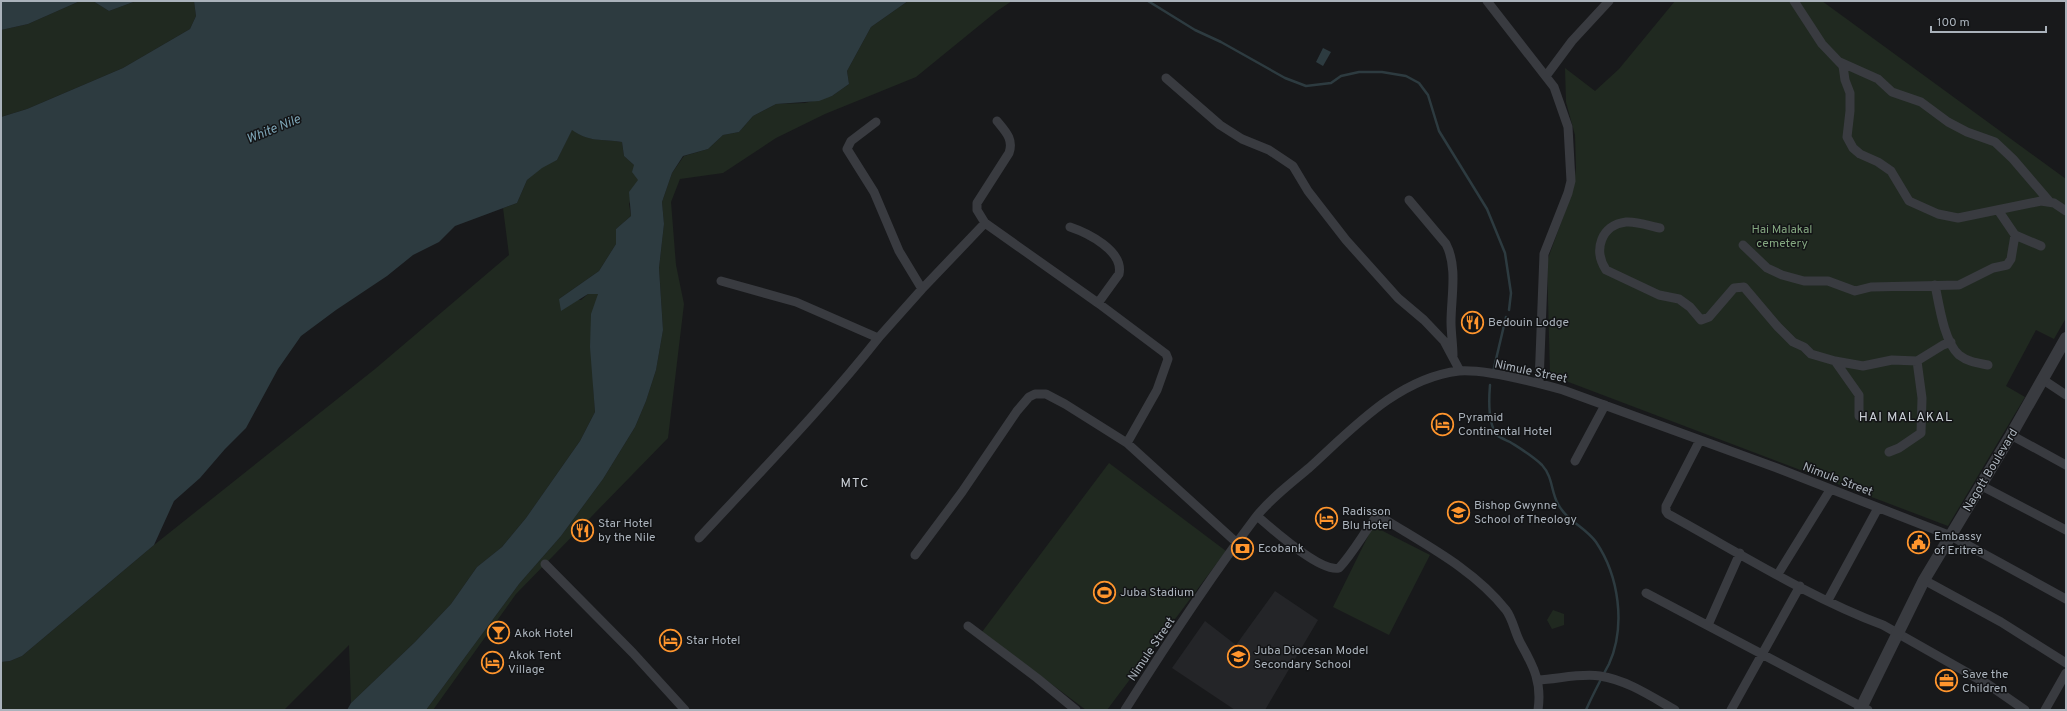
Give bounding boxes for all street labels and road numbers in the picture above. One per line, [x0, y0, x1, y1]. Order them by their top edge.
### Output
street label: Nimule Street [1493, 356, 1569, 387]
street label: Nagott Boulevard [1960, 426, 2022, 515]
street label: Nimule Street [1800, 459, 1875, 501]
street label: Nimule Street [1125, 614, 1179, 685]

